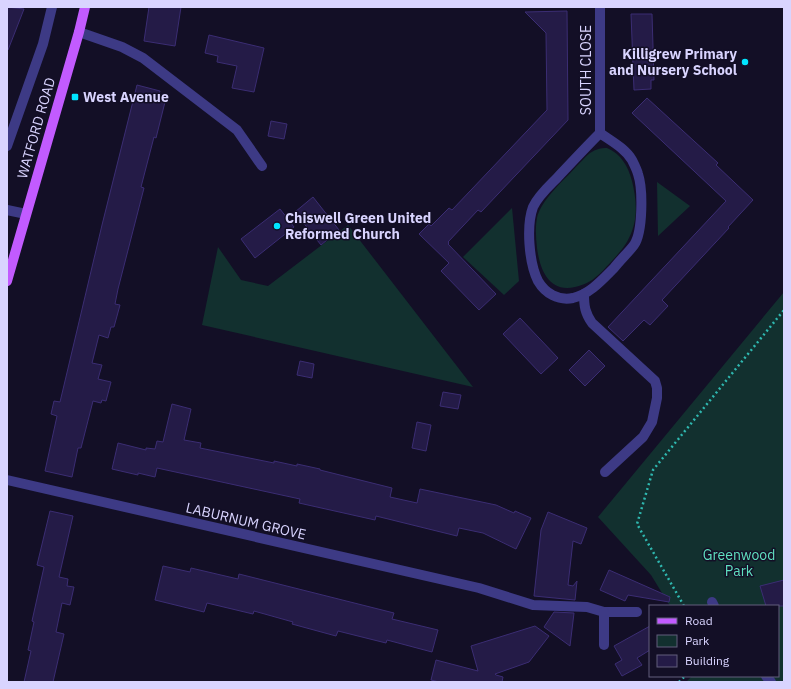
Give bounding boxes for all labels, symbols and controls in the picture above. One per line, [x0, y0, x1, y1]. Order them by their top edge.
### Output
street label: SOUTH CLOSE [577, 25, 595, 115]
place label: Killigrew Primary and Nursery School [609, 45, 738, 79]
marker: Killigrew Primary and Nursery School [740, 57, 750, 67]
street label: WATFORD ROAD [13, 75, 59, 181]
place label: West Avenue [83, 88, 169, 106]
marker: West Avenue [70, 92, 80, 102]
place label: Chiswell Green United Reformed Church [285, 209, 431, 243]
marker: Chiswell Green United Reformed Church [272, 221, 282, 231]
street label: LABURNUM GROVE [184, 498, 308, 544]
park label: Greenwood Park [703, 546, 775, 580]
legend [649, 605, 779, 677]
text: Road [685, 613, 713, 628]
text: Park [685, 633, 710, 648]
text: Building [685, 653, 730, 668]

